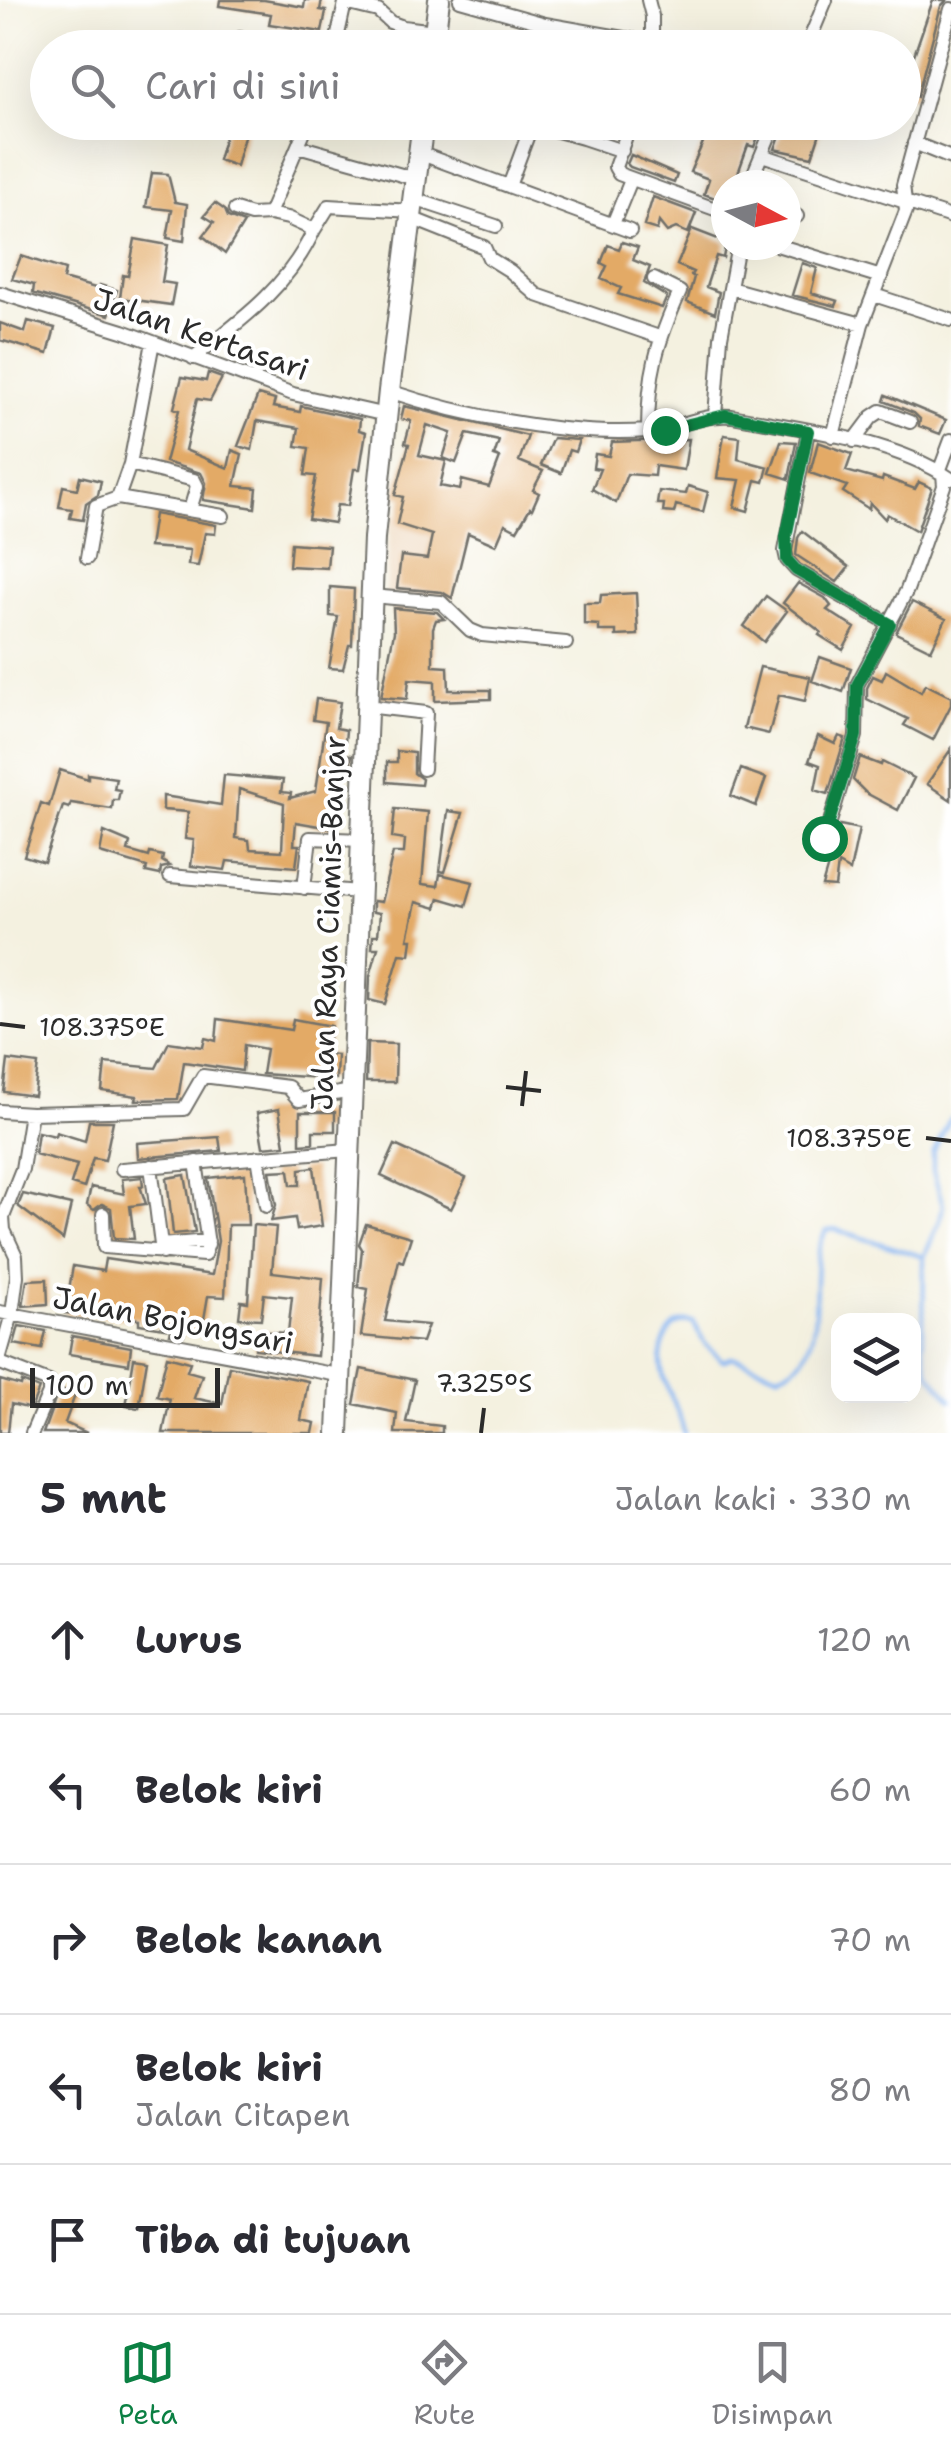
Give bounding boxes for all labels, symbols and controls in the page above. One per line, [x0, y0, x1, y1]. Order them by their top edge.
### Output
search box [30, 30, 921, 140]
icon: search [65, 58, 120, 113]
text: Cari di sini [145, 60, 341, 111]
north arrow [711, 170, 801, 260]
street label: Jalan Kertasari [88, 278, 314, 390]
route end [643, 408, 689, 454]
street label: Jalan Raya Ciamis-Banjar [301, 734, 355, 1112]
route start [802, 816, 848, 862]
text: 108.375°E [39, 1010, 165, 1044]
text: 108.375°E [786, 1121, 912, 1155]
street label: Jalan Bojongsari [49, 1277, 297, 1363]
map controls [831, 1313, 921, 1403]
button: layers [831, 1313, 921, 1403]
scale bar [30, 1363, 220, 1408]
text: 100 m [45, 1366, 129, 1404]
text: 7.325°S [436, 1366, 532, 1400]
text: 5 mnt [40, 1470, 167, 1526]
text: Jalan kaki · 330 m [614, 1477, 911, 1520]
icon: ahead [40, 1612, 95, 1667]
text: Lurus [135, 1614, 242, 1665]
text: 120 m [817, 1618, 911, 1661]
icon: left [40, 1762, 95, 1817]
text: Belok kiri [135, 1764, 323, 1815]
text: 60 m [829, 1768, 911, 1811]
icon: right [40, 1912, 95, 1967]
text: Belok kanan [135, 1914, 382, 1965]
text: 70 m [828, 1918, 911, 1961]
text: Belok kiri [135, 2042, 323, 2093]
icon: left [40, 2062, 95, 2117]
text: 80 m [828, 2068, 911, 2111]
text: Jalan Citapen [135, 2093, 350, 2136]
icon: arrive [40, 2212, 95, 2267]
text: Tiba di tujuan [135, 2214, 411, 2265]
tab: Peta [118, 2335, 178, 2433]
tab: Rute [414, 2335, 476, 2433]
tab: Disimpan [712, 2335, 833, 2433]

